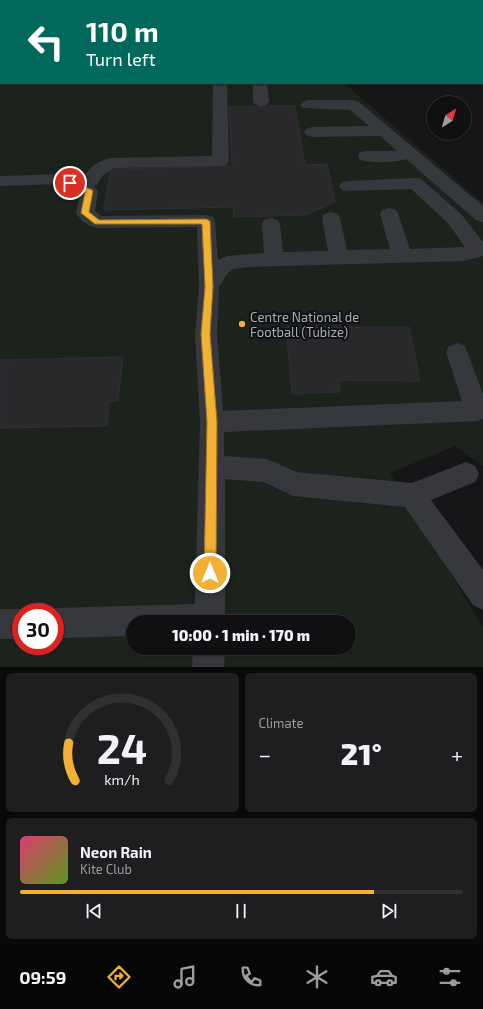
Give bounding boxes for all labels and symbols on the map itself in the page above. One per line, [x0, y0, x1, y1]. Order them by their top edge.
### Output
north arrow [427, 96, 471, 140]
pin [53, 166, 87, 200]
place label: Centre National de Football (Tubize) [250, 309, 359, 340]
marker: Centre National de Football (Tubize) [237, 319, 247, 329]
position arrow [189, 552, 231, 594]
speed limit sign: 30 [12, 603, 64, 655]

